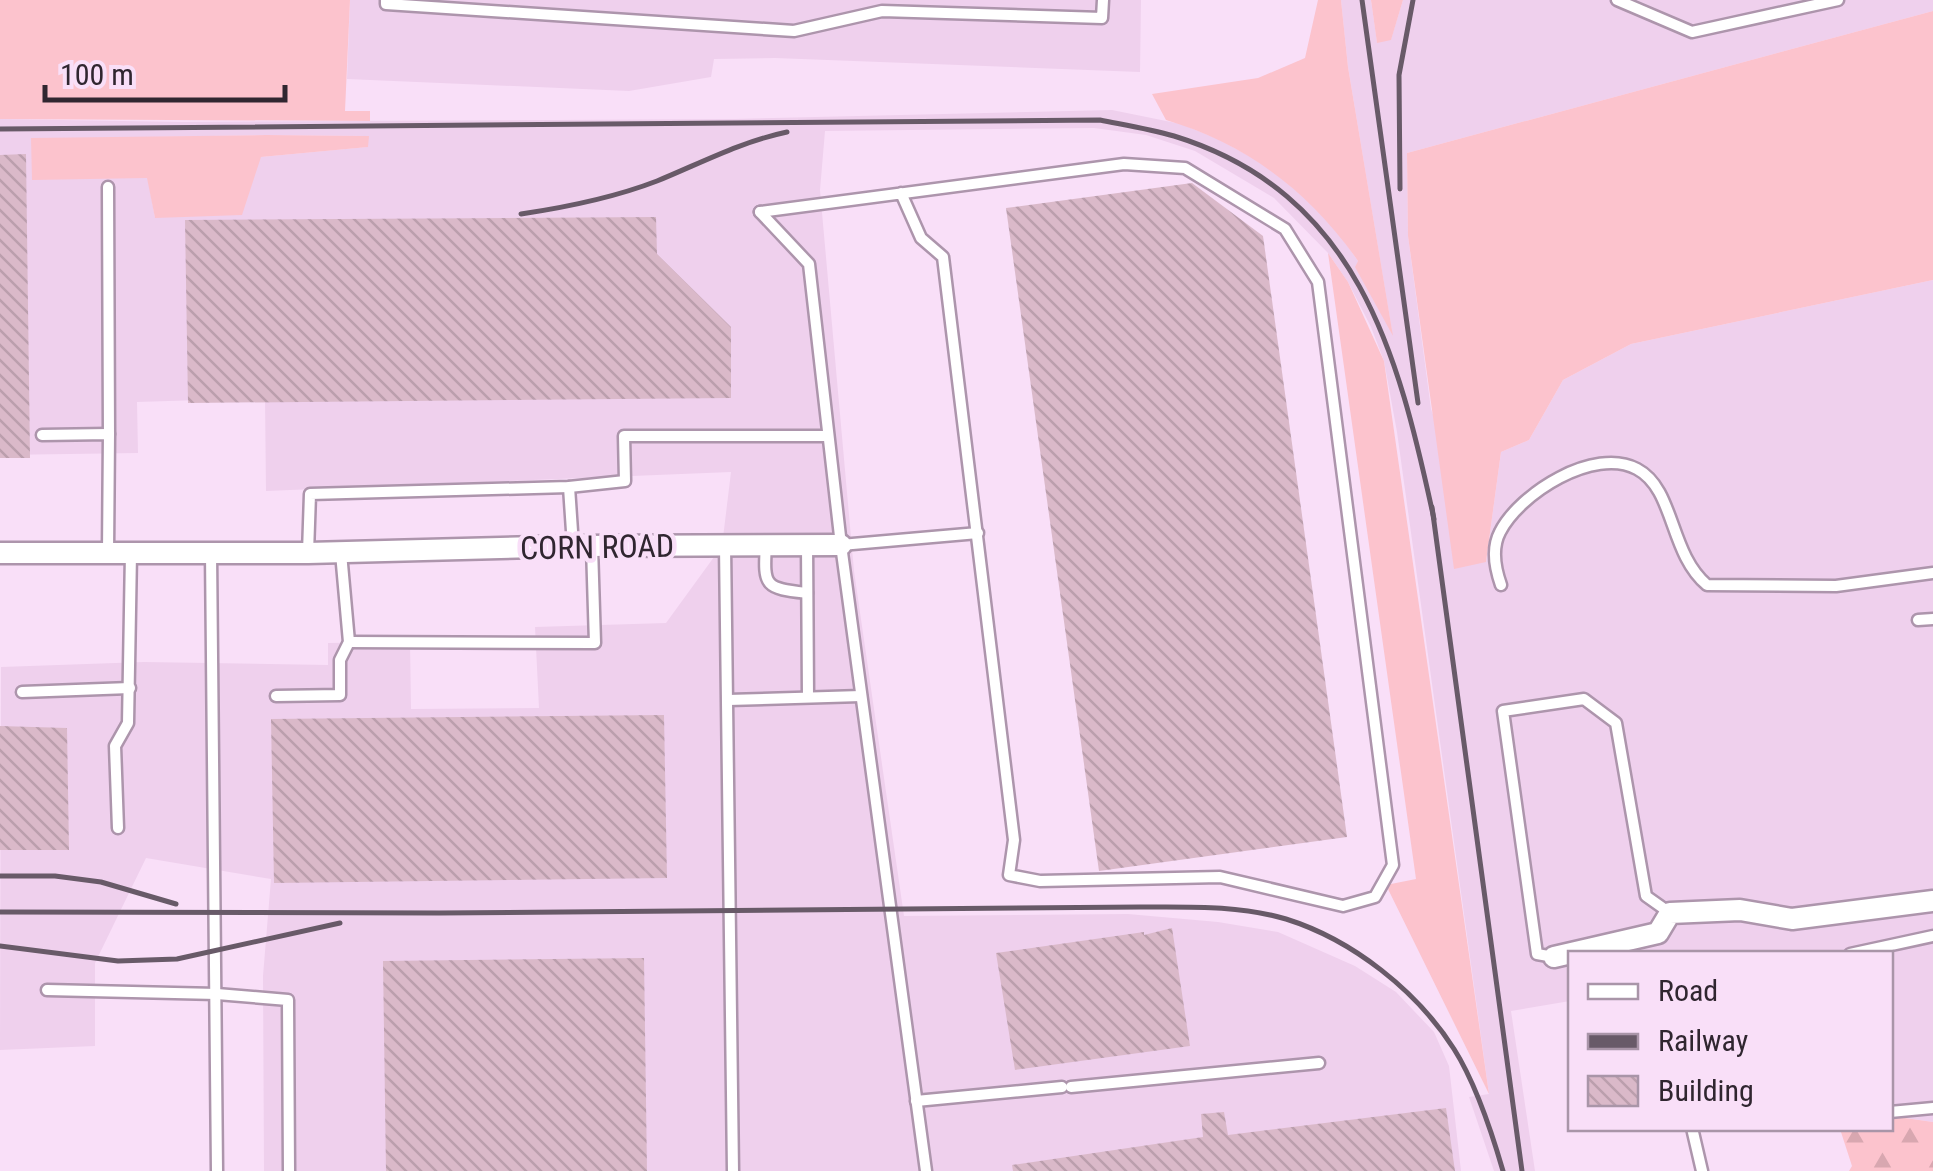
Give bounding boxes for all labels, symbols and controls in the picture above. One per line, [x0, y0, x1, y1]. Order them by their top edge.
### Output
scale bar [45, 40, 285, 102]
text: 100 m [60, 57, 134, 92]
street label: CORN ROAD [520, 527, 674, 567]
legend [1568, 951, 1893, 1131]
text: Road [1658, 973, 1718, 1008]
text: Railway [1658, 1023, 1748, 1058]
text: Building [1658, 1073, 1754, 1108]

